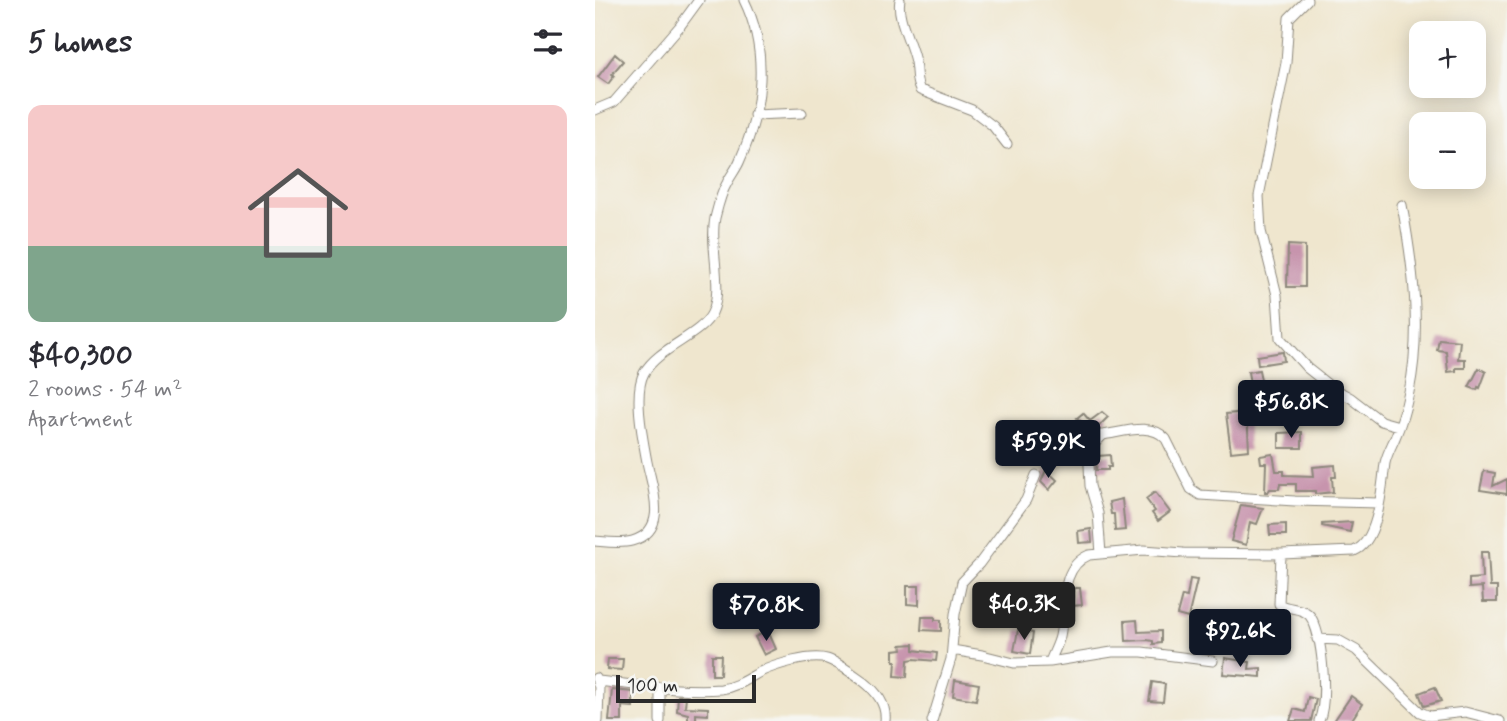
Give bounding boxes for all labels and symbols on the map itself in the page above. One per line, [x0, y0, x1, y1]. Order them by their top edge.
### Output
pin: $56.8K [1234, 380, 1348, 440]
pin: $59.9K [991, 420, 1105, 480]
pin: $40.3K [967, 582, 1081, 642]
pin: $70.8K [709, 584, 823, 643]
pin: $92.6K [1183, 610, 1297, 669]
scale bar [616, 672, 756, 704]

